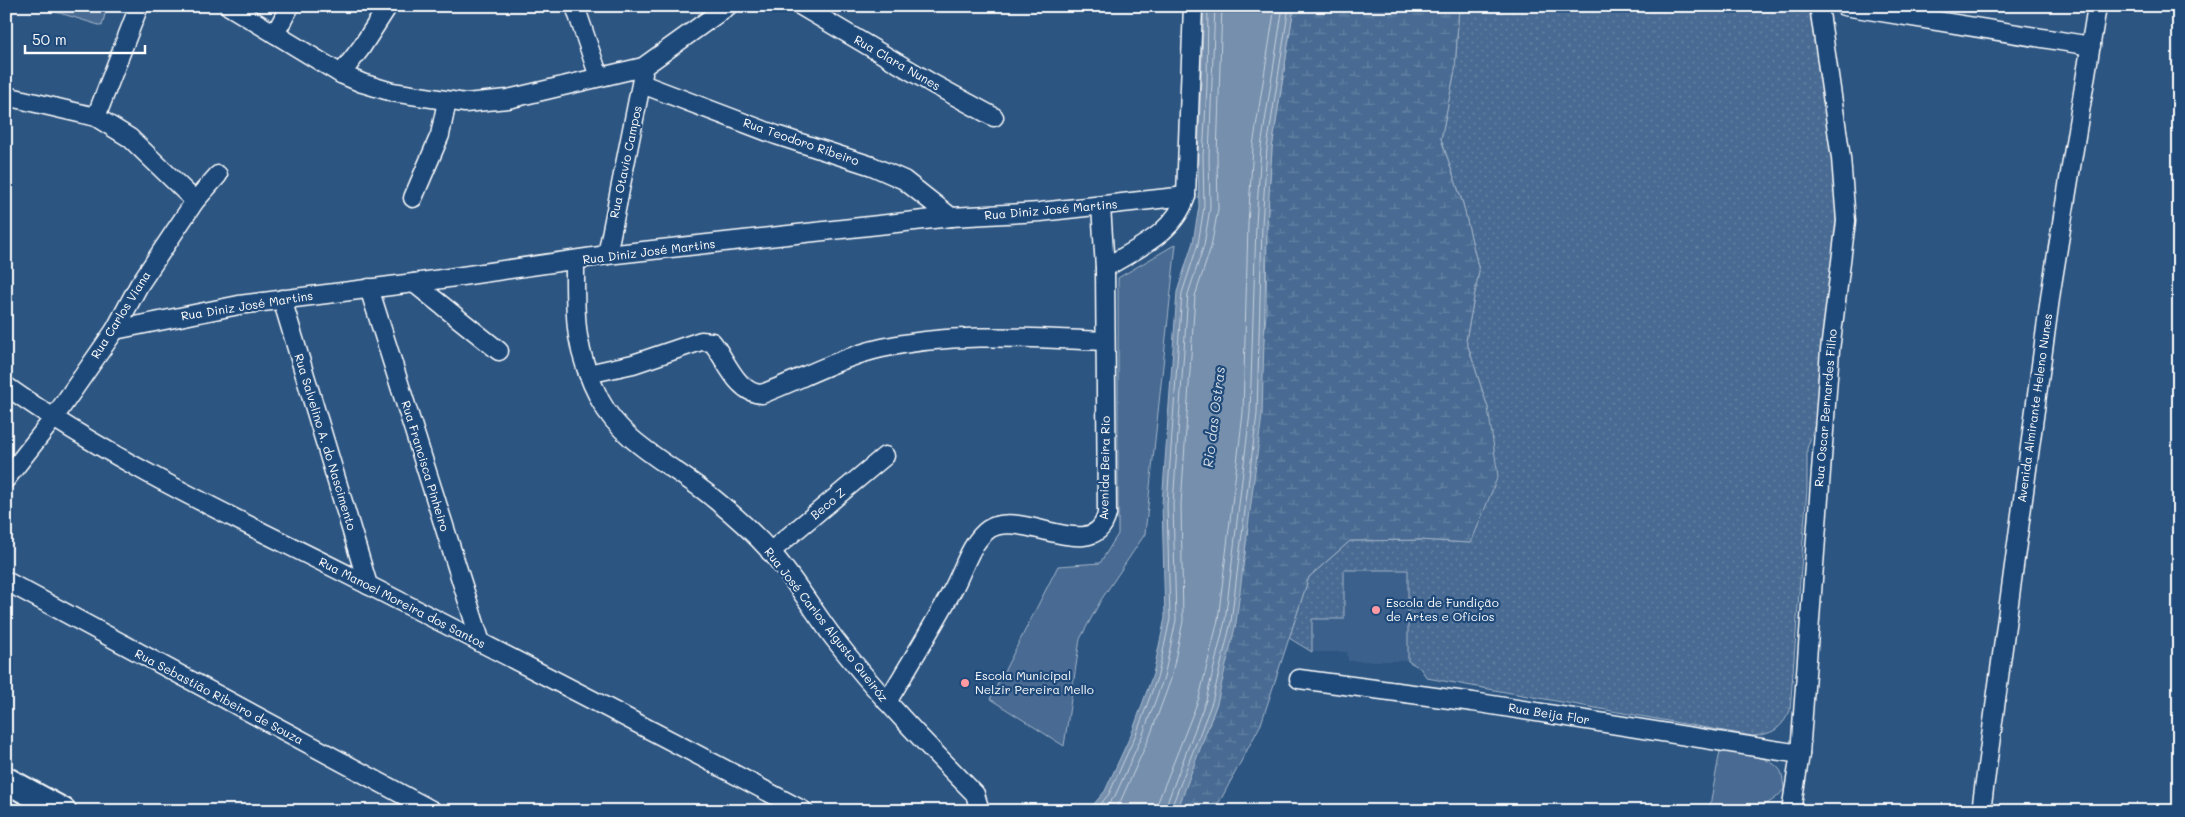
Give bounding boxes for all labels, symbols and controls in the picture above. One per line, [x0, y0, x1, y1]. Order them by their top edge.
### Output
scale bar [25, 22, 145, 54]
text: 50 m [32, 29, 67, 49]
street label: Rua Clara Nunes [851, 31, 944, 93]
street label: Rua Otavio Campos [605, 104, 645, 220]
street label: Rua Teodoro Ribeiro [741, 114, 861, 168]
street label: Rua Diniz José Martins [984, 195, 1118, 223]
street label: Rua Diniz José Martins [582, 235, 716, 267]
street label: Rua Carlos Viana [87, 268, 154, 361]
street label: Rua Diniz José Martins [180, 287, 314, 323]
street label: Avenida Almirante Heleno Nunes [2013, 312, 2055, 503]
street label: Rua Oscar Bernardes Filho [1810, 328, 1840, 487]
street label: Rua Salvelino A. do Nascimento [291, 351, 361, 532]
water label: Rio das Ostras [1198, 365, 1229, 468]
street label: Rua Francisca Pinheiro [398, 398, 453, 533]
street label: Avenida Beira Rio [1095, 416, 1113, 520]
street label: Beco Z [807, 484, 848, 523]
street label: Rua José Carlos Algusto Queiróz [761, 544, 892, 705]
street label: Rua Manoel Moreira dos Santos [316, 553, 489, 651]
place label: Escola de Fundição de Artes e Ofícios [1386, 594, 1499, 624]
marker: Escola de Fundição de Artes e Ofícios [1370, 604, 1382, 616]
street label: Rua Sebastião Ribeiro de Souza [132, 645, 307, 747]
place label: Escola Municipal Nelzir Pereira Mello [975, 667, 1094, 697]
marker: Escola Municipal Nelzir Pereira Mello [959, 677, 971, 689]
street label: Rua Beija Flor [1507, 699, 1591, 727]

